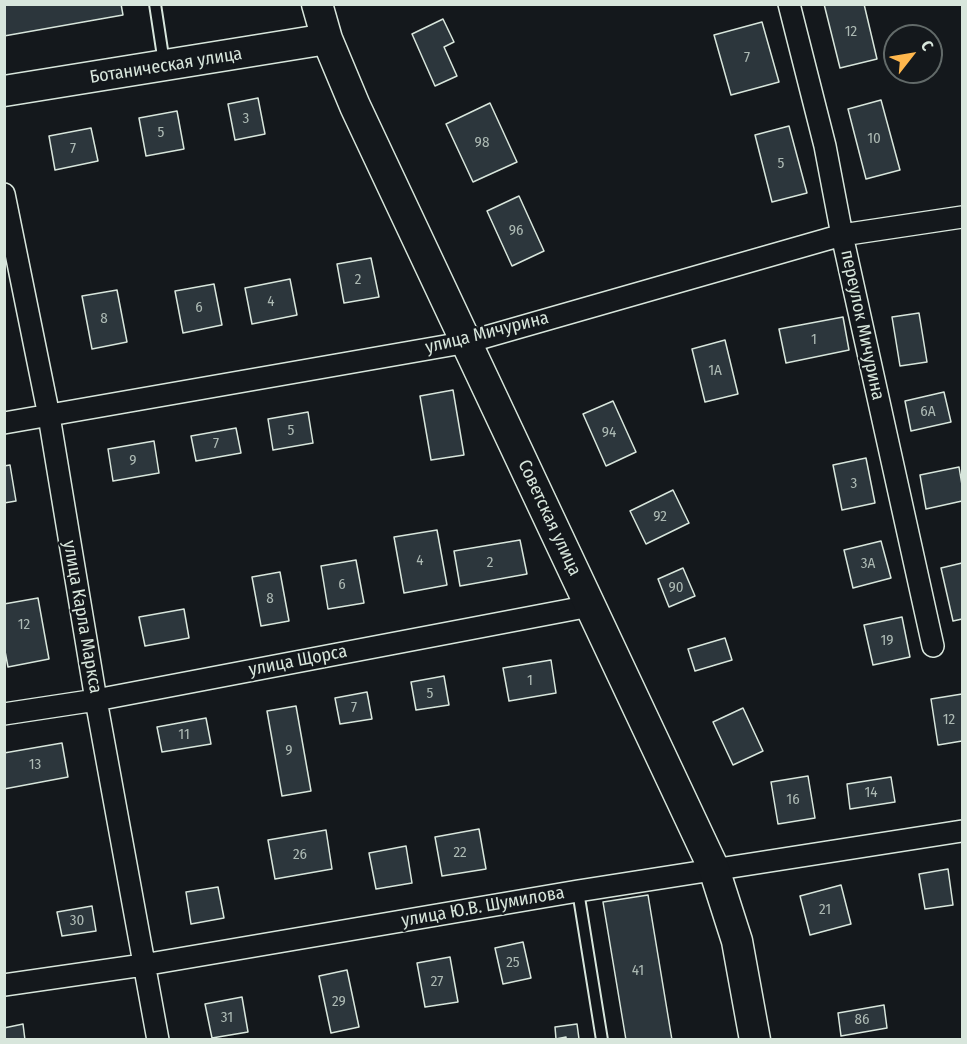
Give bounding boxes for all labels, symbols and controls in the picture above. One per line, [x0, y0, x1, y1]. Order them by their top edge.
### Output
house number: 12 [845, 23, 857, 41]
north arrow [883, 24, 943, 84]
text: С [917, 37, 937, 54]
street label: Ботаническая улица [88, 43, 244, 89]
house number: 7 [744, 49, 750, 67]
house number: 3 [243, 110, 249, 128]
house number: 5 [158, 124, 164, 142]
house number: 10 [867, 130, 881, 148]
house number: 98 [475, 134, 489, 152]
house number: 7 [70, 140, 76, 158]
house number: 5 [778, 155, 784, 173]
house number: 96 [509, 222, 523, 240]
street label: переулок Мичурина [836, 248, 888, 402]
house number: 2 [355, 271, 361, 289]
house number: 4 [267, 293, 275, 311]
house number: 6 [195, 299, 203, 317]
street label: улица Мичурина [423, 307, 551, 359]
house number: 8 [100, 310, 108, 328]
house number: 1 [811, 331, 817, 349]
house number: 1А [708, 362, 722, 380]
house number: 6А [920, 403, 936, 421]
house number: 5 [288, 422, 294, 440]
house number: 94 [602, 424, 616, 442]
house number: 7 [213, 435, 219, 453]
house number: 9 [129, 452, 137, 470]
street label: Советская улица [513, 457, 585, 579]
house number: 3 [851, 475, 857, 493]
house number: 92 [653, 508, 667, 526]
street label: улица Карла Маркса [58, 539, 106, 695]
house number: 4 [416, 552, 424, 570]
house number: 2 [487, 554, 493, 572]
house number: 3А [861, 555, 875, 573]
house number: 6 [338, 576, 346, 594]
house number: 90 [668, 579, 684, 597]
house number: 8 [266, 590, 274, 608]
house number: 12 [18, 616, 30, 634]
house number: 19 [880, 632, 894, 650]
street label: улица Щорса [247, 641, 349, 681]
house number: 1 [527, 672, 533, 690]
house number: 5 [427, 685, 433, 703]
house number: 7 [351, 699, 357, 717]
house number: 12 [943, 711, 955, 729]
house number: 11 [178, 726, 190, 744]
house number: 9 [285, 742, 293, 760]
house number: 13 [29, 756, 41, 774]
house number: 14 [864, 784, 878, 802]
house number: 16 [786, 791, 800, 809]
house number: 22 [453, 844, 467, 862]
house number: 26 [293, 846, 307, 864]
street label: улица Ю.В. Шумилова [400, 882, 566, 932]
house number: 21 [819, 901, 831, 919]
house number: 30 [70, 912, 84, 930]
house number: 25 [506, 954, 520, 972]
house number: 41 [632, 962, 644, 980]
house number: 27 [431, 973, 443, 991]
house number: 29 [332, 993, 346, 1011]
house number: 31 [221, 1009, 233, 1027]
house number: 86 [855, 1011, 869, 1029]

